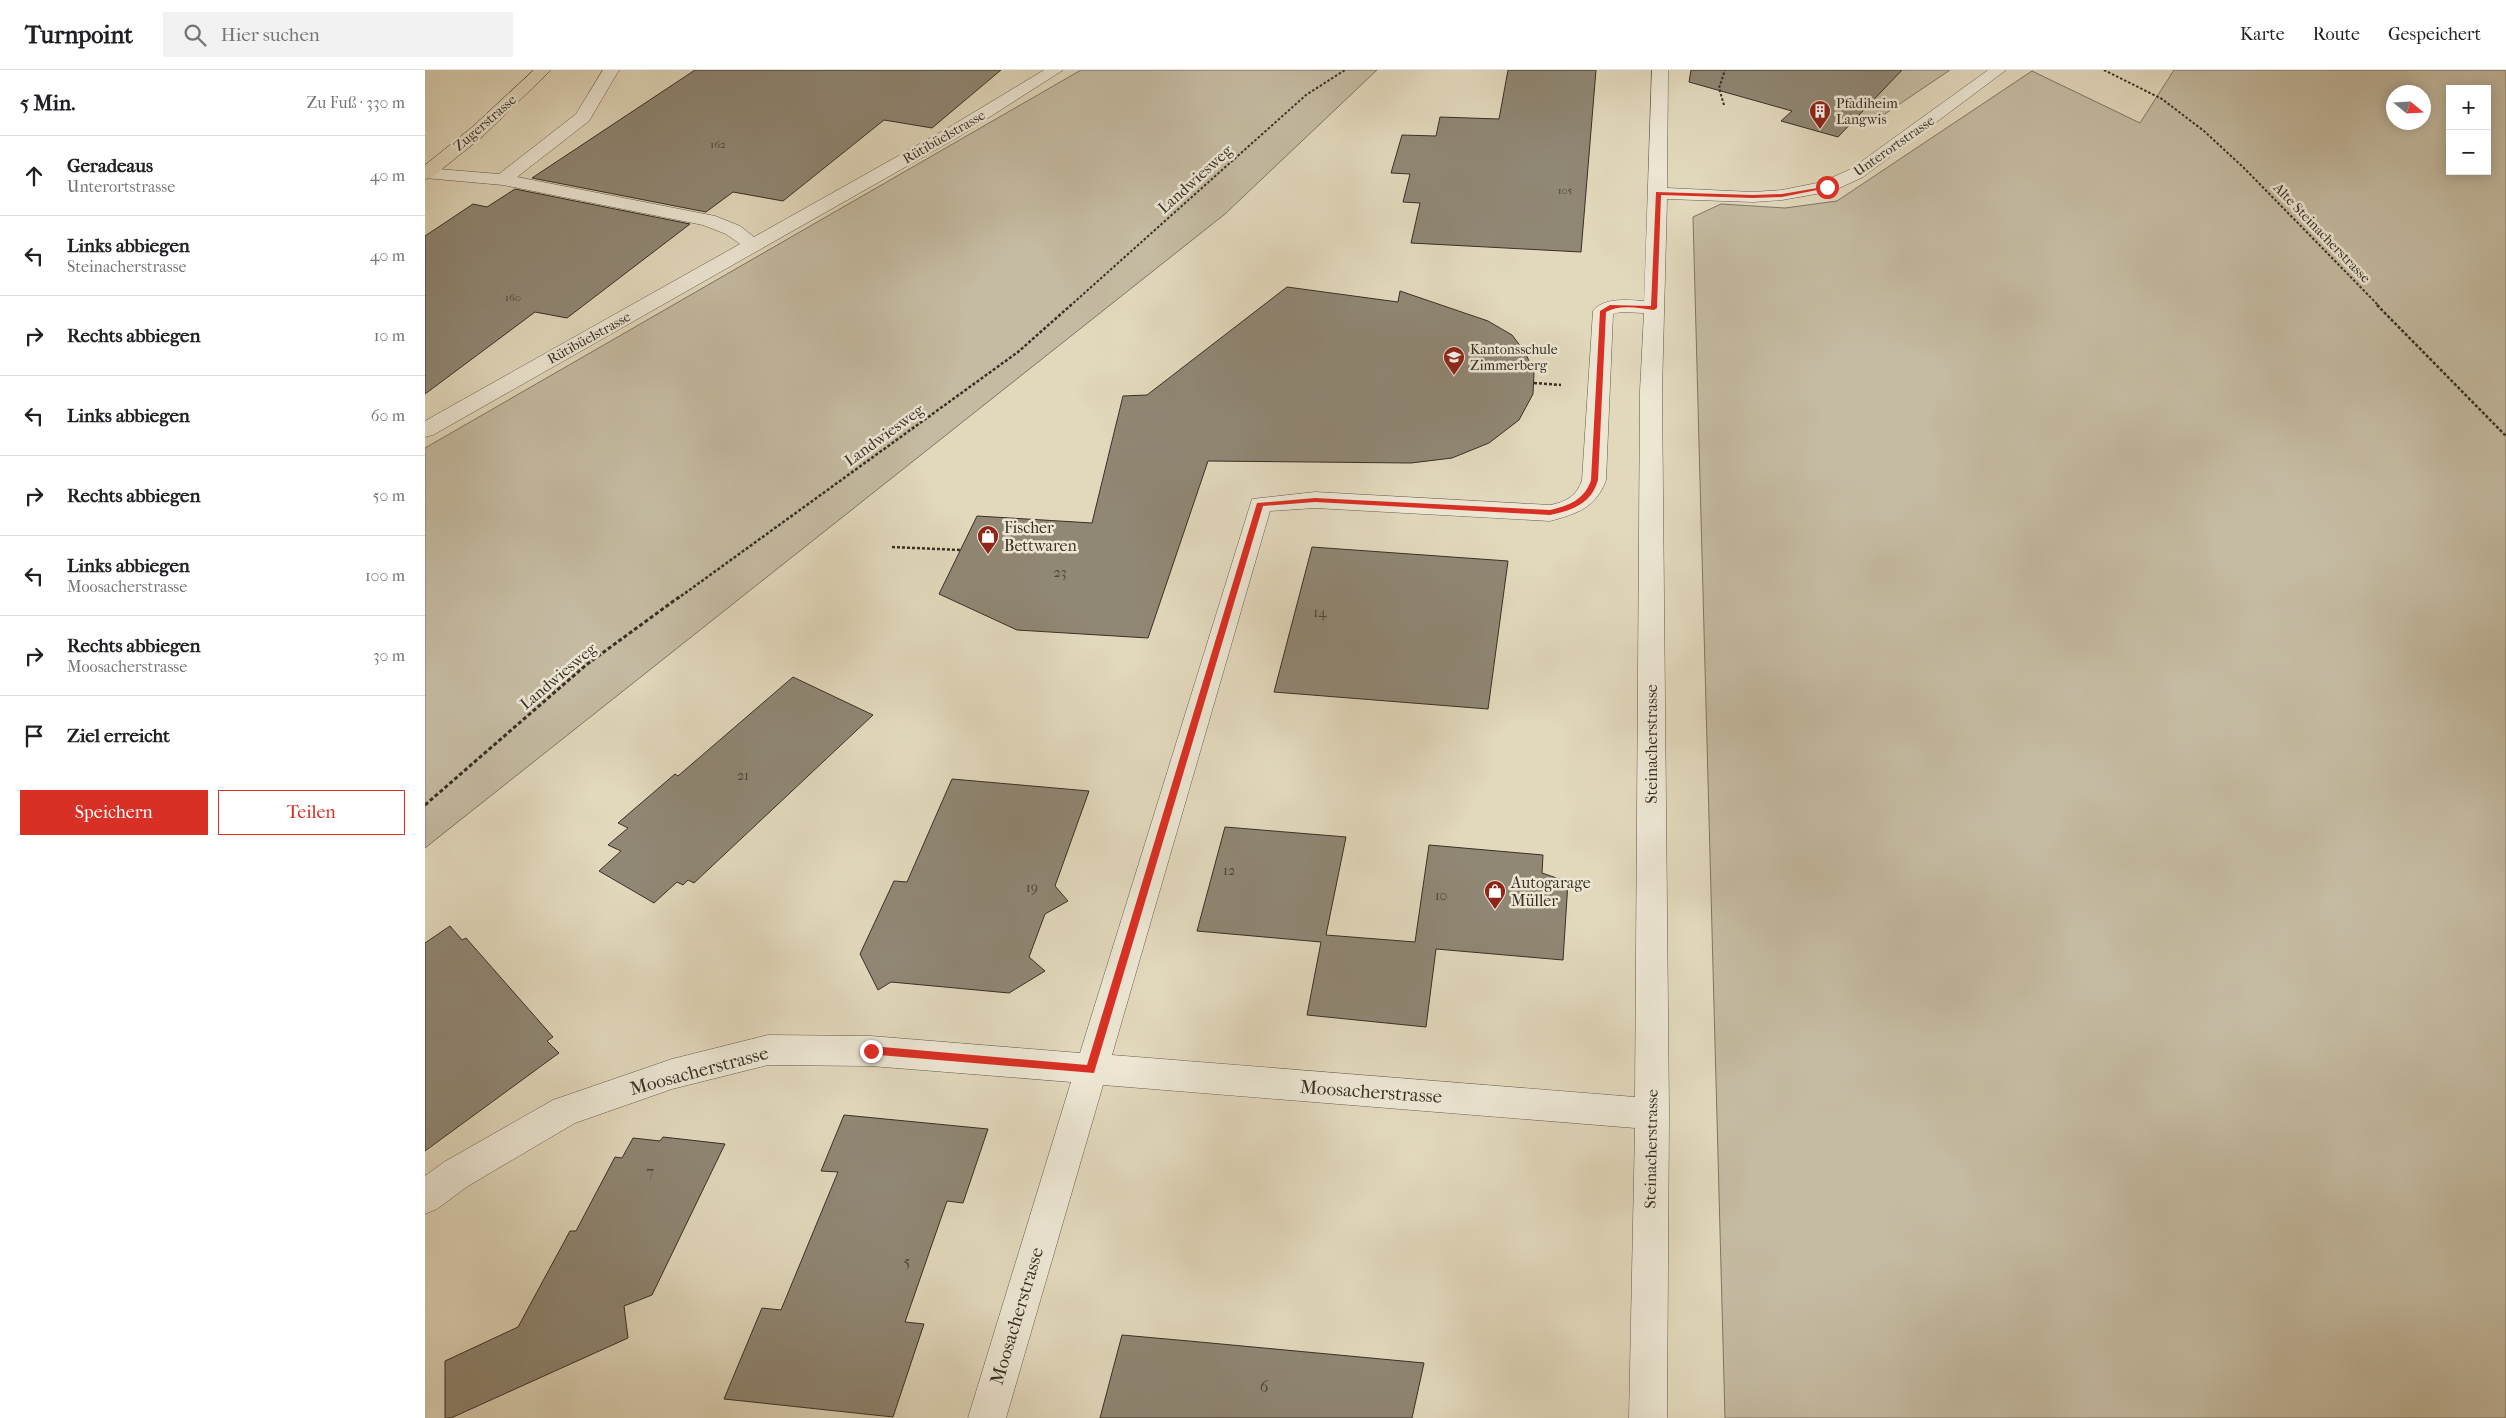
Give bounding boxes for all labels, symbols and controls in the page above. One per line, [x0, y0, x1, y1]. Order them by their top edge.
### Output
search box [163, 12, 513, 57]
text: Turnpoint [25, 21, 133, 49]
icon: search [181, 21, 209, 49]
text: Hier suchen [221, 24, 320, 46]
text: Karte [2240, 24, 2285, 45]
text: Route [2313, 24, 2360, 45]
text: Gespeichert [2388, 24, 2481, 45]
north arrow [2386, 85, 2431, 130]
map controls [2446, 85, 2491, 175]
button: + [2446, 85, 2491, 130]
text: 5 Min. [20, 91, 75, 115]
street label: Zugerstrasse [450, 91, 520, 155]
text: Zu Fuß · 330 m [307, 93, 405, 112]
place label: Pfadiheim Langwis [1836, 95, 1898, 128]
building icon: Pfadiheim Langwis [1808, 99, 1832, 130]
street label: Rütibüelstrasse [900, 106, 988, 167]
street label: Unterortstrasse [1850, 112, 1938, 180]
button: − [2446, 130, 2491, 175]
house number: 162 [710, 138, 726, 151]
street label: Landwiesweg [1154, 140, 1236, 217]
text: Geradeaus [67, 155, 153, 177]
icon: ahead [20, 162, 48, 190]
text: 40 m [370, 166, 405, 185]
route start [1816, 176, 1839, 199]
text: Unterortstrasse [67, 177, 175, 196]
street label: Alte Steinacherstrasse [2269, 179, 2374, 287]
house number: 105 [1558, 184, 1573, 197]
text: Links abbiegen [67, 235, 190, 257]
icon: left [20, 242, 48, 270]
text: 40 m [370, 246, 405, 265]
text: Steinacherstrasse [67, 257, 186, 276]
house number: 160 [505, 291, 521, 304]
street label: Rütibüelstrasse [544, 308, 634, 368]
icon: right [20, 322, 48, 350]
text: Rechts abbiegen [67, 325, 201, 347]
text: 10 m [374, 326, 405, 345]
place label: Kantonsschule Zimmerberg [1470, 341, 1558, 374]
school or university icon: Kantonsschule Zimmerberg [1442, 345, 1466, 376]
street label: Landwiesweg [841, 400, 928, 470]
icon: left [20, 402, 48, 430]
text: Links abbiegen [67, 405, 190, 427]
text: 60 m [371, 406, 405, 425]
icon: right [20, 482, 48, 510]
text: Rechts abbiegen [67, 485, 201, 507]
text: 50 m [373, 486, 405, 505]
place label: Fischer Bettwaren [1004, 518, 1078, 555]
shop icon: Fischer Bettwaren [976, 524, 1000, 555]
text: Links abbiegen [67, 555, 190, 577]
icon: left [20, 562, 48, 590]
house number: 23 [1054, 564, 1066, 581]
text: 100 m [365, 566, 405, 585]
text: Moosacherstrasse [67, 577, 187, 596]
house number: 14 [1313, 604, 1327, 621]
text: Rechts abbiegen [67, 635, 201, 657]
street label: Landwiesweg [516, 638, 600, 713]
icon: right [20, 642, 48, 670]
text: 30 m [373, 646, 405, 665]
text: Moosacherstrasse [67, 657, 187, 676]
street label: Steinacherstrasse [1642, 684, 1661, 804]
icon: arrive [20, 722, 48, 750]
text: Ziel erreicht [67, 725, 170, 747]
house number: 21 [737, 767, 749, 784]
button: Speichern [20, 790, 208, 835]
button: Teilen [218, 790, 405, 835]
house number: 12 [1223, 862, 1235, 879]
place label: Autogarage Müller [1510, 873, 1591, 910]
house number: 19 [1026, 879, 1038, 896]
shop icon: Autogarage Müller [1483, 879, 1507, 910]
house number: 10 [1435, 887, 1447, 904]
route end [860, 1040, 883, 1063]
street label: Moosacherstrasse [627, 1042, 771, 1100]
street label: Moosacherstrasse [1299, 1076, 1443, 1108]
street label: Steinacherstrasse [1640, 1089, 1662, 1209]
house number: 7 [646, 1162, 654, 1181]
street label: Moosacherstrasse [986, 1245, 1048, 1387]
house number: 5 [904, 1252, 911, 1271]
house number: 6 [1260, 1377, 1269, 1396]

